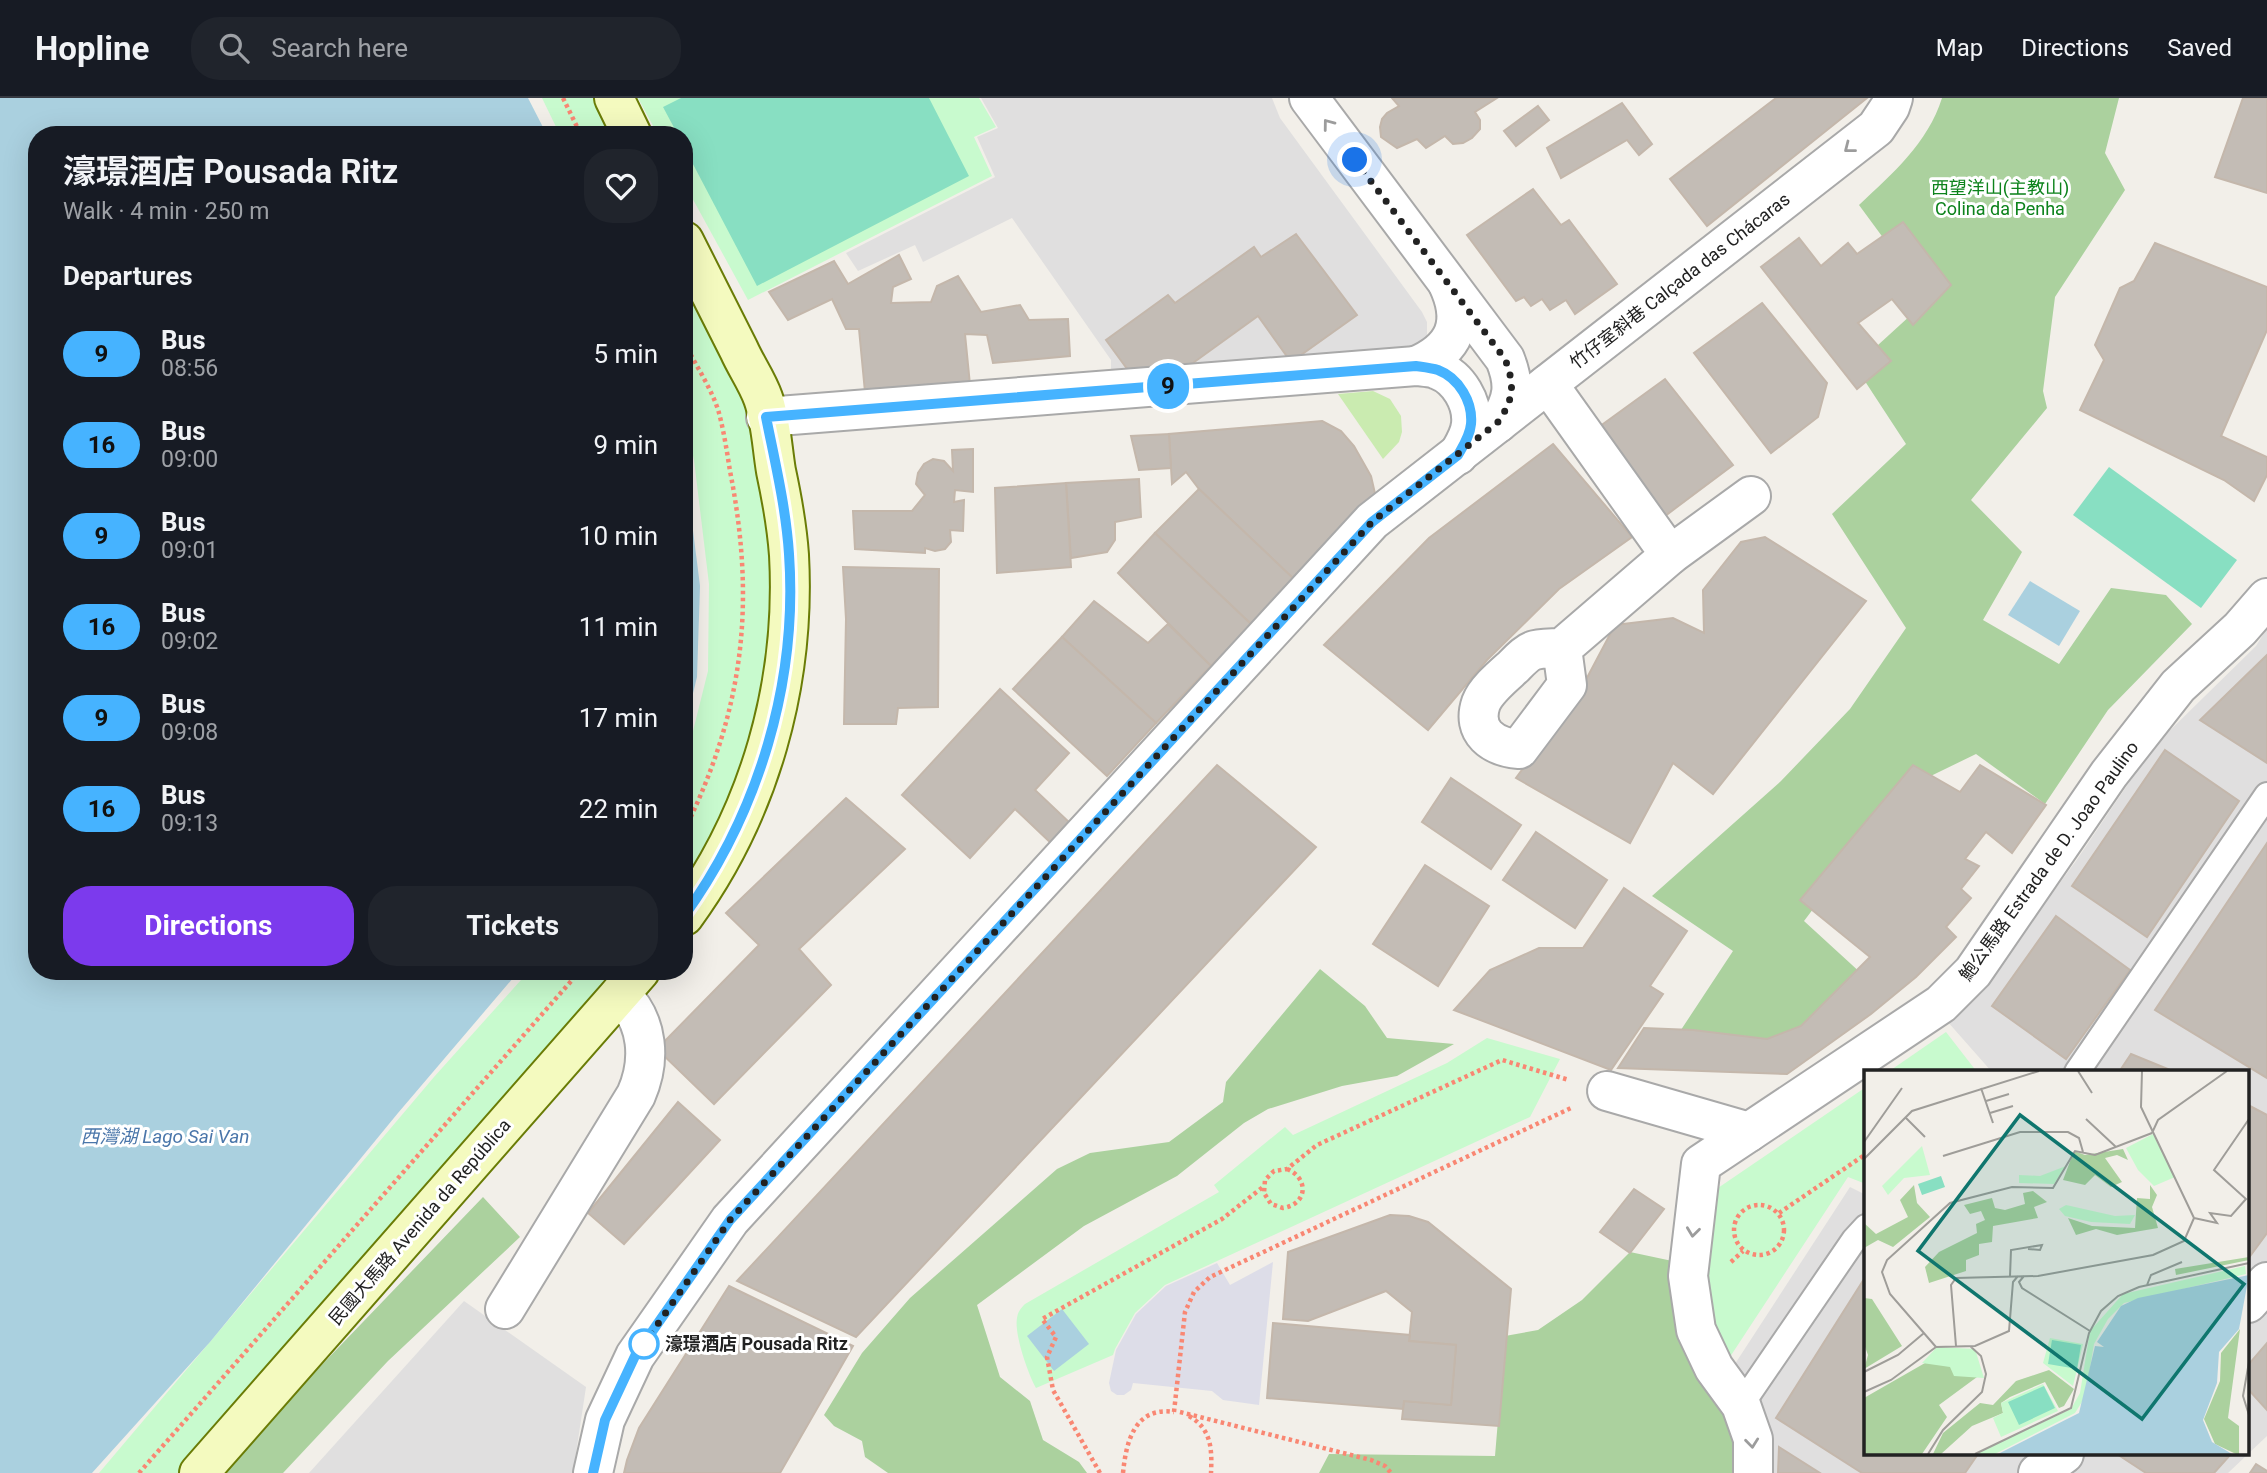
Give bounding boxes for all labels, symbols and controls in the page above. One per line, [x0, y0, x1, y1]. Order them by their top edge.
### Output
search box [191, 17, 681, 80]
text: Hopline [35, 29, 149, 68]
icon: search [215, 29, 253, 67]
text: Search here [271, 33, 408, 63]
text: Map [1936, 34, 1983, 62]
text: Directions [2021, 34, 2129, 62]
text: Saved [2167, 34, 2232, 62]
one-way arrow [1324, 119, 1337, 132]
one-way arrow [1845, 140, 1857, 153]
your location [1337, 142, 1372, 177]
button: heart [584, 149, 658, 223]
text: 濠璟酒店 Pousada Ritz [63, 152, 398, 191]
park label: 西望洋山(主教山) Colina da Penha [1931, 177, 2069, 219]
street label: 竹仔室斜巷 Calçada das Chácaras [1566, 188, 1794, 373]
text: Walk · 4 min · 250 m [63, 198, 269, 225]
text: Departures [63, 261, 193, 291]
text: Bus [161, 325, 206, 355]
text: 5 min [593, 339, 658, 369]
text: 9 [95, 340, 108, 368]
text: 08:56 [161, 355, 218, 382]
line badge: 9 [1145, 363, 1191, 409]
text: 9 [1161, 372, 1175, 400]
text: Bus [161, 416, 206, 446]
text: 9 min [593, 430, 658, 460]
text: 16 [88, 431, 115, 459]
text: 09:00 [161, 446, 218, 473]
text: Bus [161, 507, 206, 537]
text: 10 min [579, 521, 658, 551]
text: 9 [95, 522, 108, 550]
text: 09:01 [161, 537, 218, 564]
text: Bus [161, 598, 206, 628]
text: 11 min [579, 612, 658, 642]
text: 16 [88, 613, 115, 641]
text: 09:02 [161, 628, 218, 655]
text: Bus [161, 689, 206, 719]
text: 17 min [579, 703, 658, 733]
text: 9 [95, 704, 108, 732]
text: 09:08 [161, 719, 218, 746]
street label: 鮑公馬路 Estrada de D. Joao Paulino [1955, 737, 2143, 984]
text: Bus [161, 780, 206, 810]
text: 22 min [579, 794, 658, 824]
text: 16 [88, 795, 115, 823]
text: 09:13 [161, 810, 218, 837]
button: Directions [63, 886, 354, 966]
button: Tickets [368, 886, 658, 966]
inset map [1864, 1070, 2250, 1456]
street label: 民國大馬路 Avenida da República [325, 1114, 515, 1329]
water label: 西灣湖 Lago Sai Van [81, 1125, 249, 1148]
one-way arrow [1686, 1226, 1701, 1238]
marker: 濠璟酒店 Pousada Ritz [629, 1329, 659, 1359]
place label: 濠璟酒店 Pousada Ritz [665, 1333, 848, 1354]
one-way arrow [1744, 1438, 1759, 1449]

